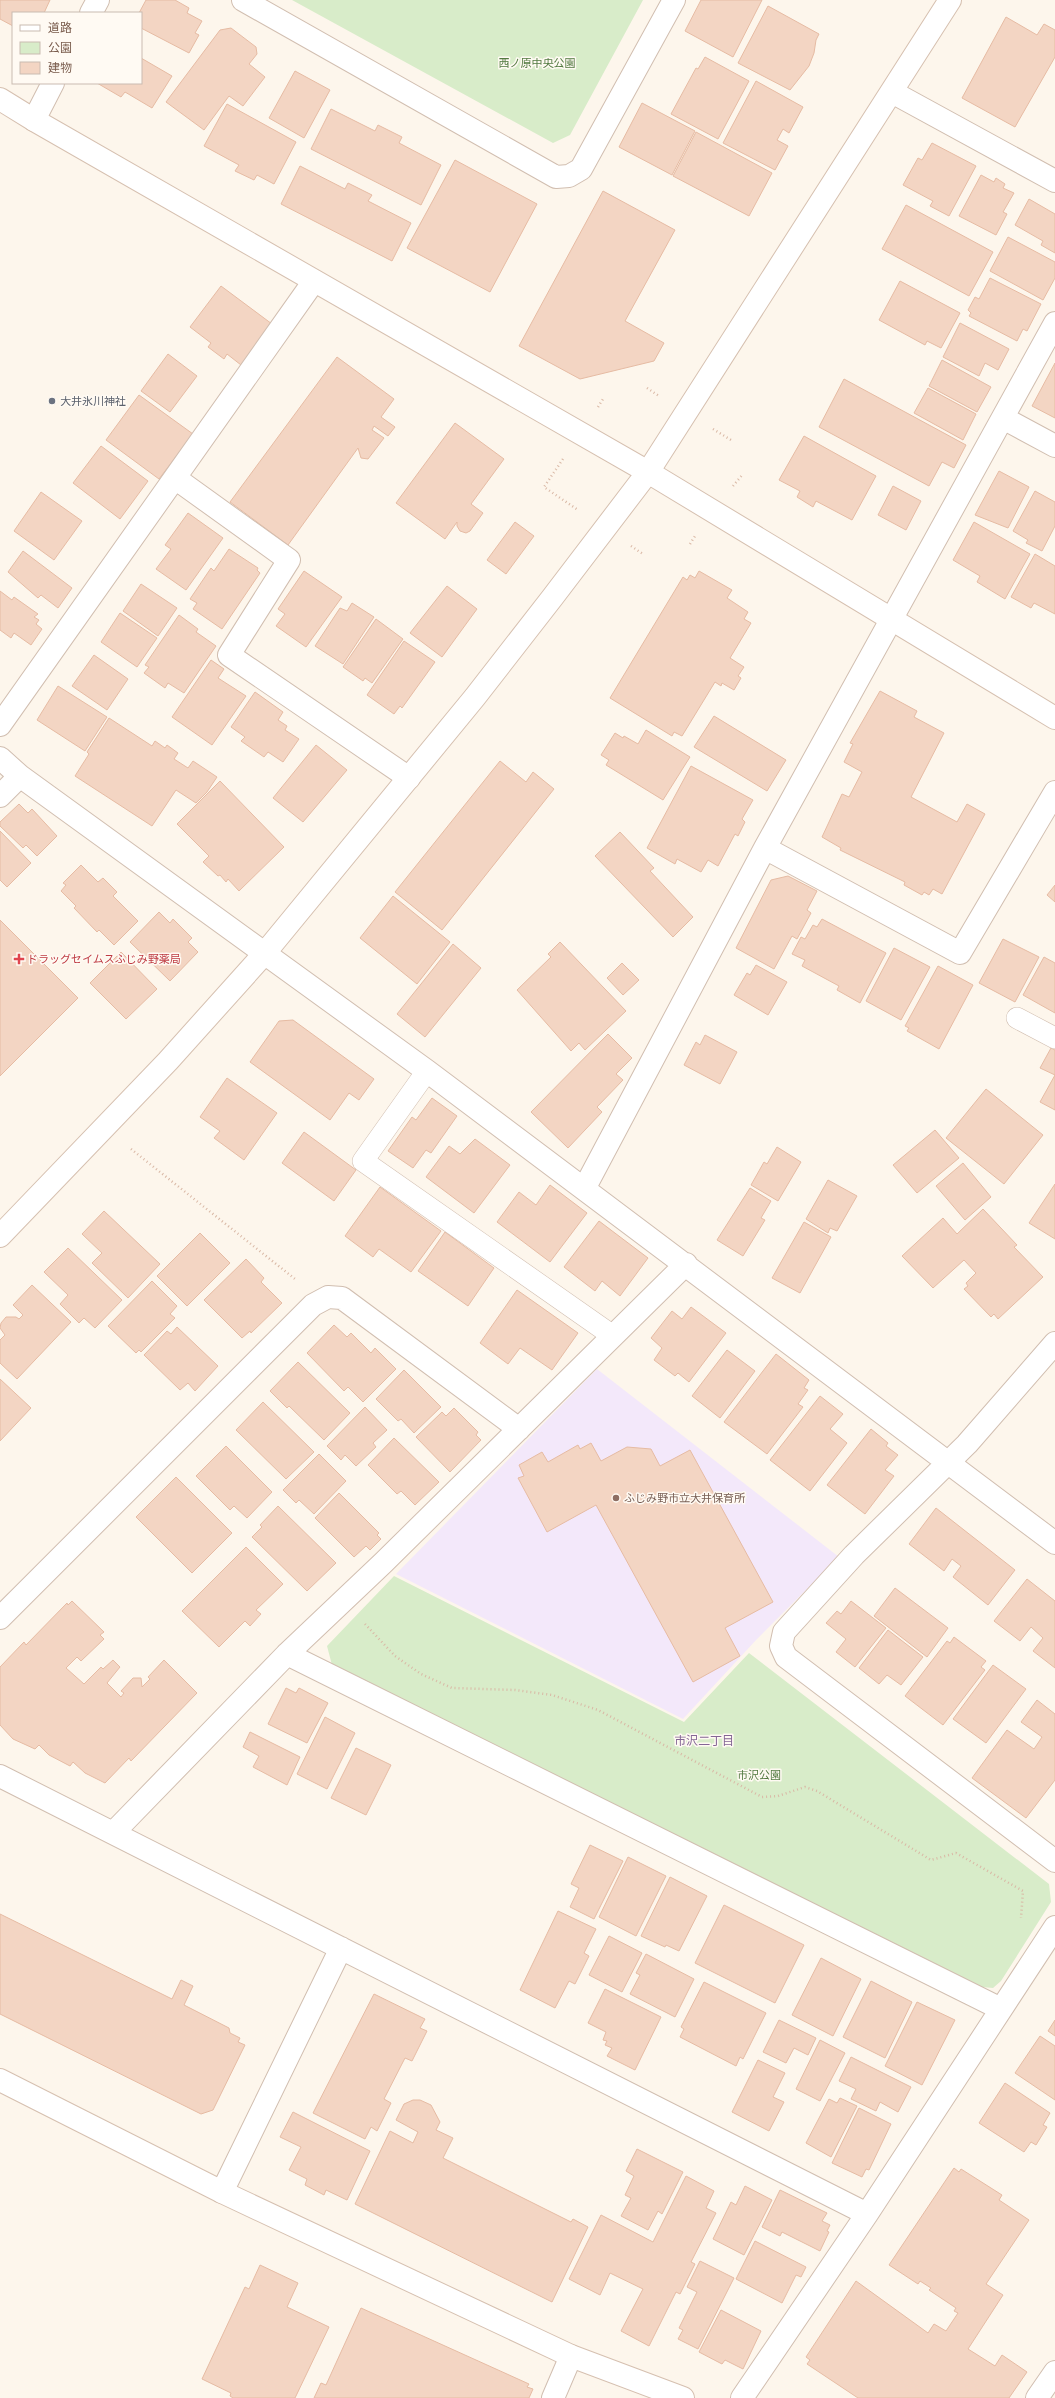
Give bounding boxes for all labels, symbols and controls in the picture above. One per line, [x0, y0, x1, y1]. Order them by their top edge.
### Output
legend [12, 12, 142, 84]
text: 道路 [48, 20, 72, 35]
text: 公園 [48, 40, 72, 55]
park label: 西ノ原中央公園 [499, 56, 576, 70]
text: 建物 [48, 60, 72, 75]
place label: 大井氷川神社 [60, 394, 126, 408]
marker: 大井氷川神社 [47, 396, 57, 406]
place label: ドラッグセイムスふじみ野薬局 [27, 952, 181, 966]
marker: ドラッグセイムスふじみ野薬局 [14, 954, 24, 964]
place label: ふじみ野市立大井保育所 [624, 1491, 746, 1505]
marker: ふじみ野市立大井保育所 [611, 1493, 621, 1503]
district label: 市沢二丁目 [674, 1733, 734, 1748]
park label: 市沢公園 [737, 1768, 781, 1782]

